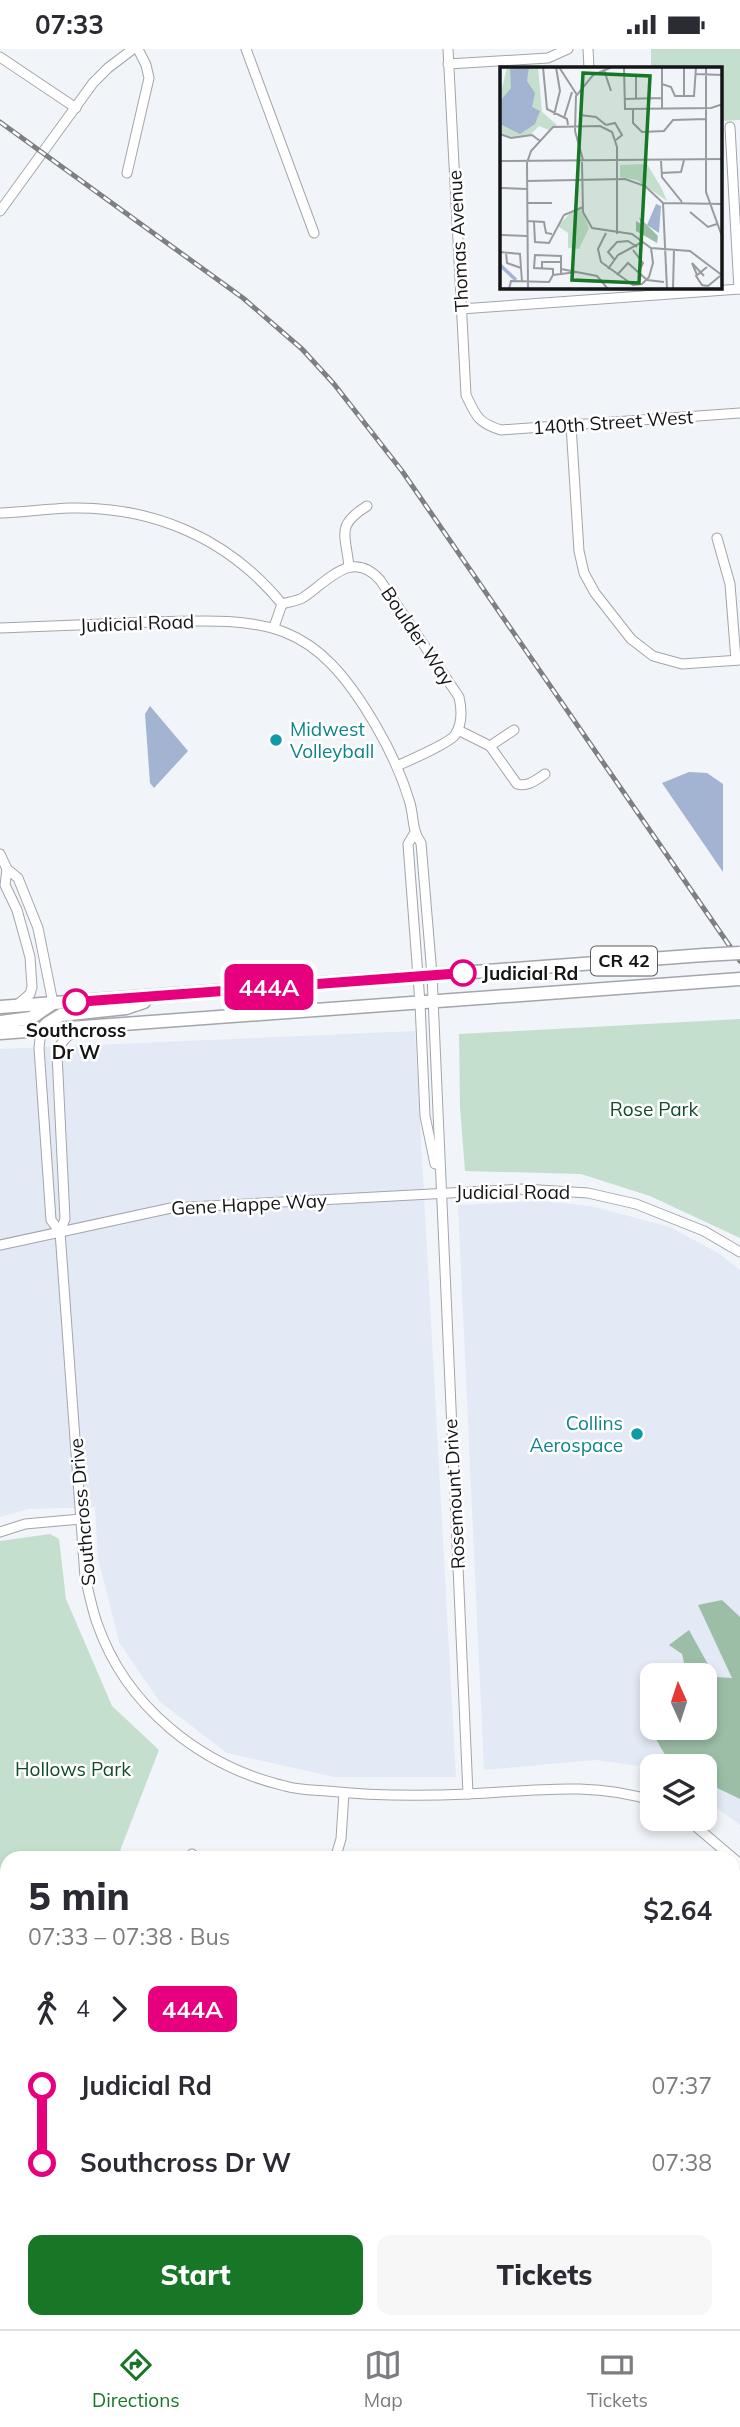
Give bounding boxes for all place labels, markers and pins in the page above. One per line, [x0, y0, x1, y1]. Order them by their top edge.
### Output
place label: Midwest Volleyball [290, 717, 374, 763]
marker: Midwest Volleyball [268, 732, 284, 748]
marker: Judicial Rd [450, 960, 476, 986]
place label: Judicial Rd [482, 961, 578, 985]
marker: Southcross Dr W [63, 989, 89, 1015]
place label: Southcross Dr W [26, 1018, 126, 1064]
place label: Collins Aerospace [529, 1411, 623, 1457]
marker: Collins Aerospace [629, 1426, 645, 1442]

